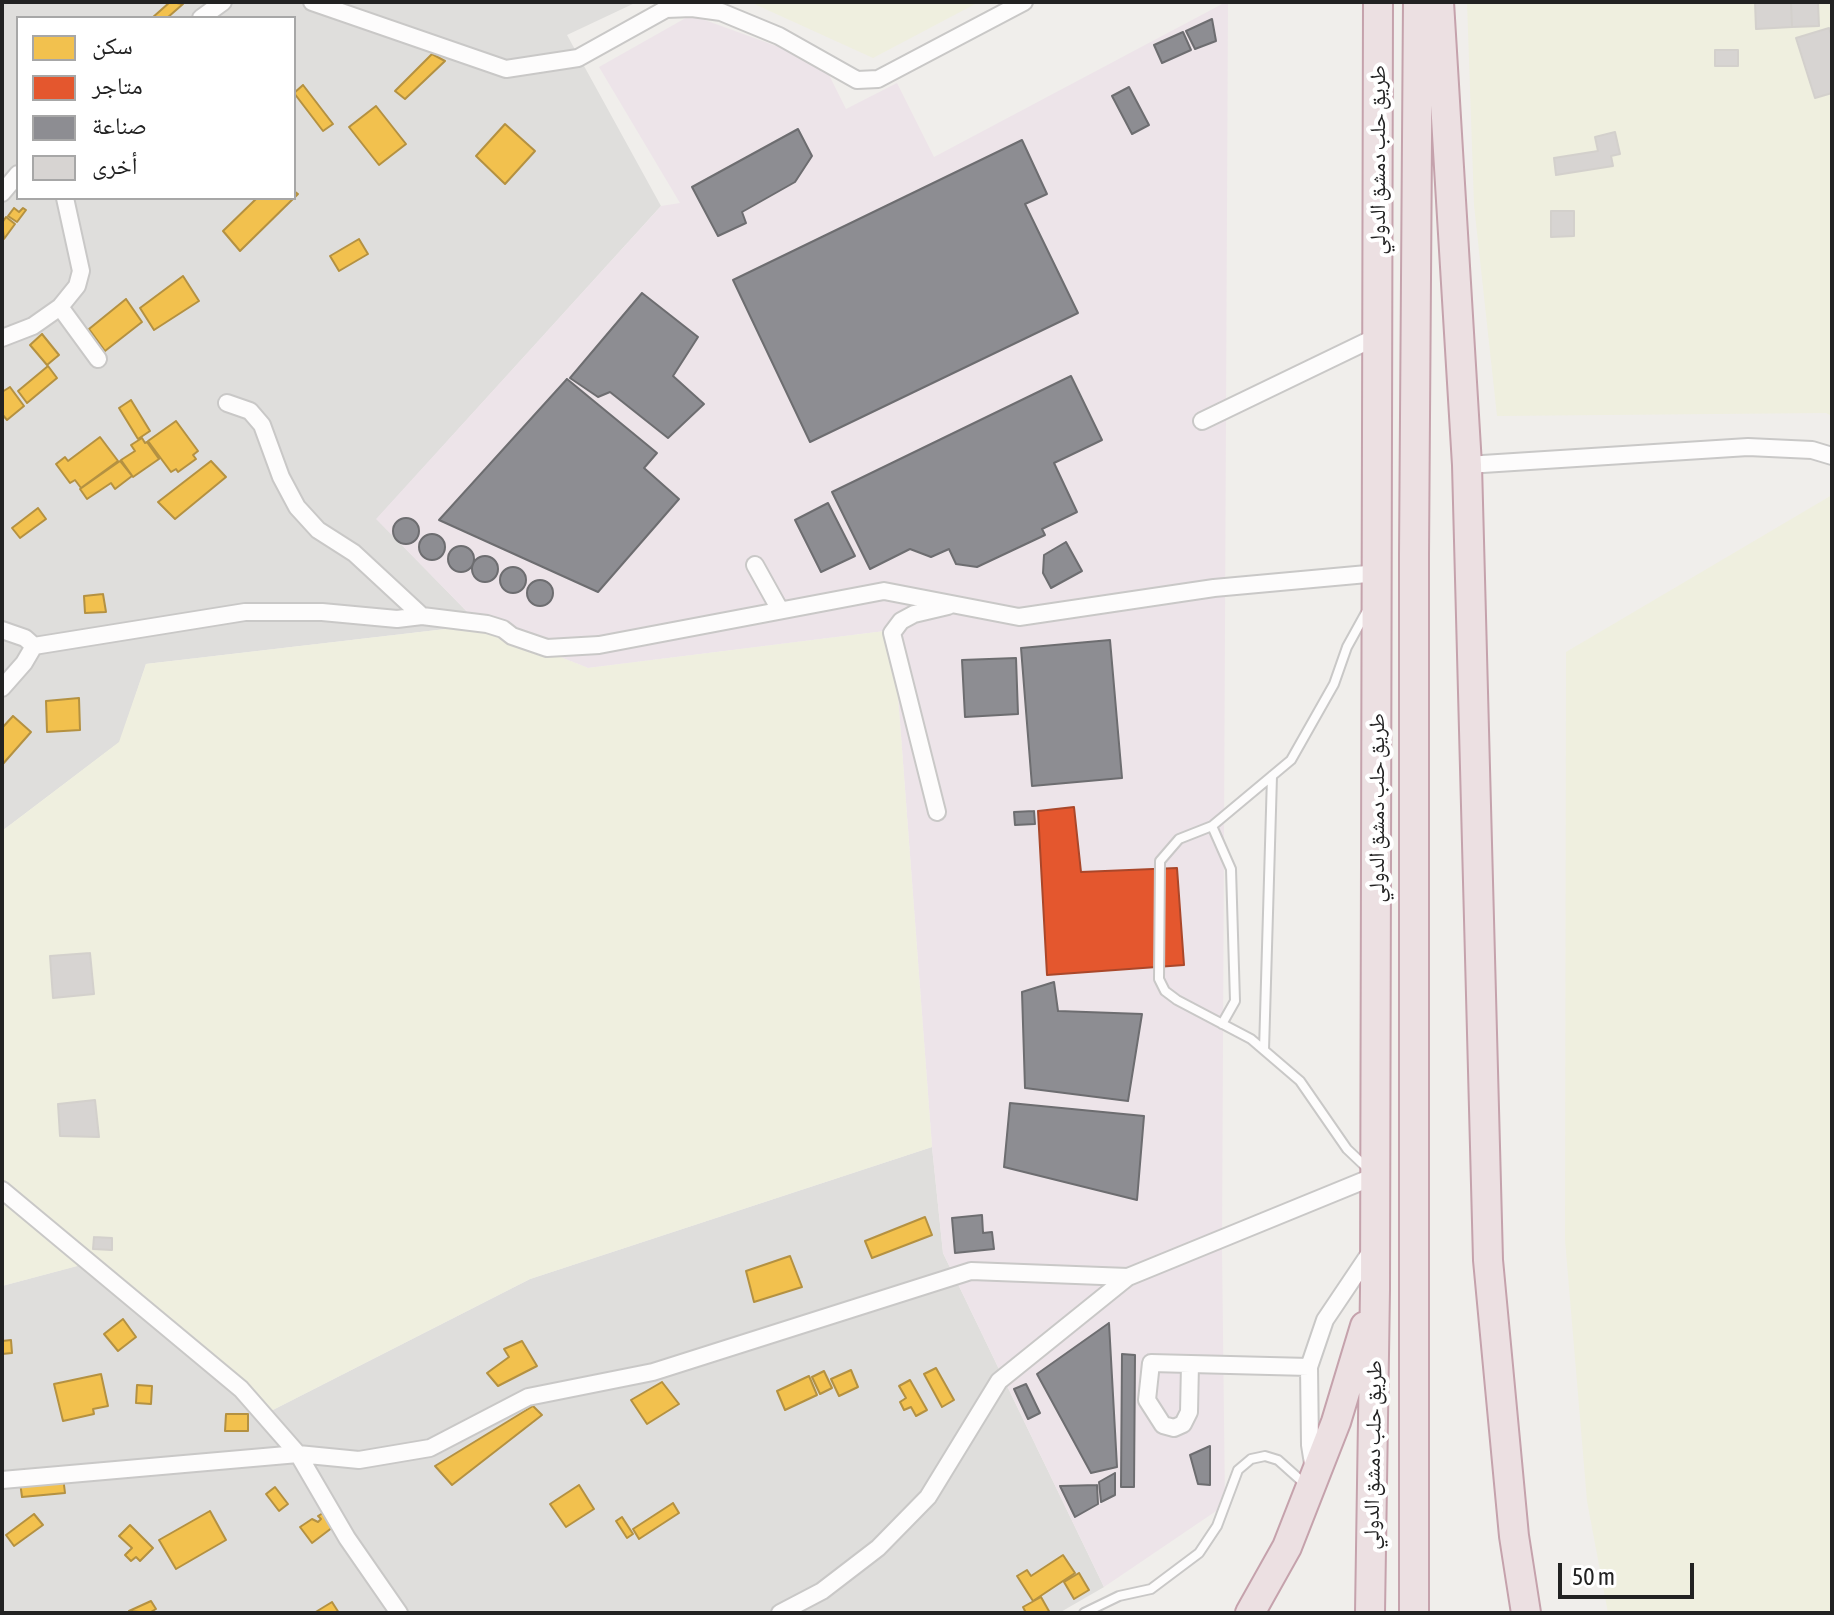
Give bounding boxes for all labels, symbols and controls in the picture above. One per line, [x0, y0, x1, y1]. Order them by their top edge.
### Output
legend [16, 16, 296, 200]
text: سكن [92, 32, 133, 59]
street label: طريق حلب دمشق الدولي [1365, 65, 1391, 255]
text: متاجر [92, 72, 143, 99]
text: صناعة [92, 112, 147, 139]
text: أخرى [92, 152, 138, 179]
street label: طريق حلب دمشق الدولي [1364, 713, 1390, 903]
street label: طريق حلب دمشق الدولي [1358, 1360, 1388, 1550]
scale bar [1562, 1547, 1698, 1597]
text: 50 m [1572, 1563, 1615, 1590]

